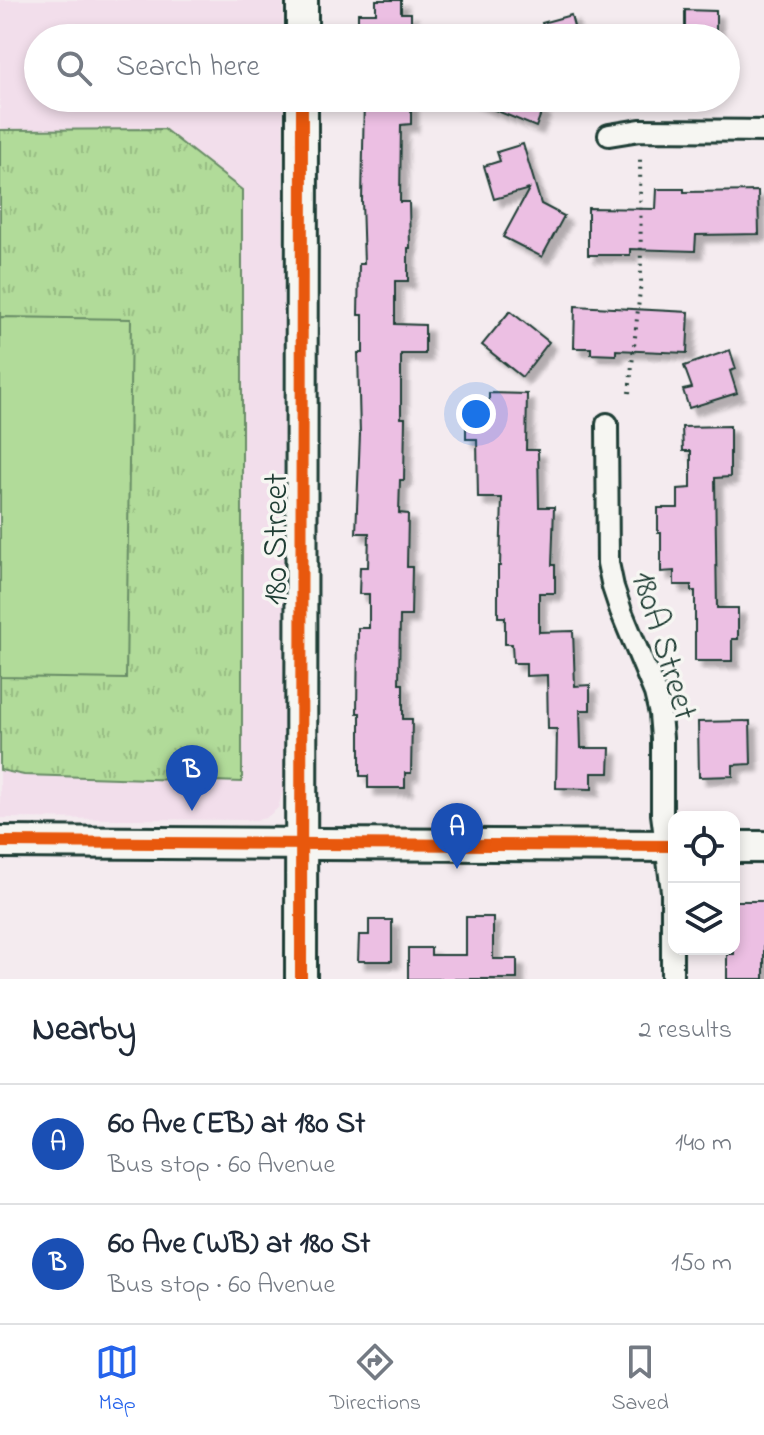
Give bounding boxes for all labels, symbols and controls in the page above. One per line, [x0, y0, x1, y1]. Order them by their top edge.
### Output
search box [24, 24, 740, 112]
icon: search [52, 46, 96, 90]
text: Search here [116, 46, 260, 90]
your location [456, 394, 496, 434]
street label: 180 Street [253, 473, 303, 605]
street label: 180A Street [616, 566, 709, 727]
pin: B [166, 745, 218, 811]
pin: A [431, 803, 483, 869]
map controls [668, 811, 740, 955]
button: locate [668, 811, 740, 883]
button: layers [668, 883, 740, 955]
text: Nearby [32, 1006, 136, 1056]
text: 2 results [639, 1012, 732, 1050]
text: 60 Ave (EB) at 180 St [108, 1103, 365, 1147]
text: A [50, 1125, 66, 1163]
text: 140 m [675, 1125, 732, 1163]
text: Bus stop · 60 Avenue [108, 1147, 335, 1185]
text: 60 Ave (WB) at 180 St [108, 1223, 370, 1267]
text: B [49, 1245, 67, 1283]
text: 150 m [671, 1245, 732, 1283]
text: Bus stop · 60 Avenue [108, 1267, 335, 1305]
tab: Map [95, 1340, 139, 1420]
tab: Directions [330, 1340, 421, 1420]
tab: Saved [611, 1340, 669, 1420]

